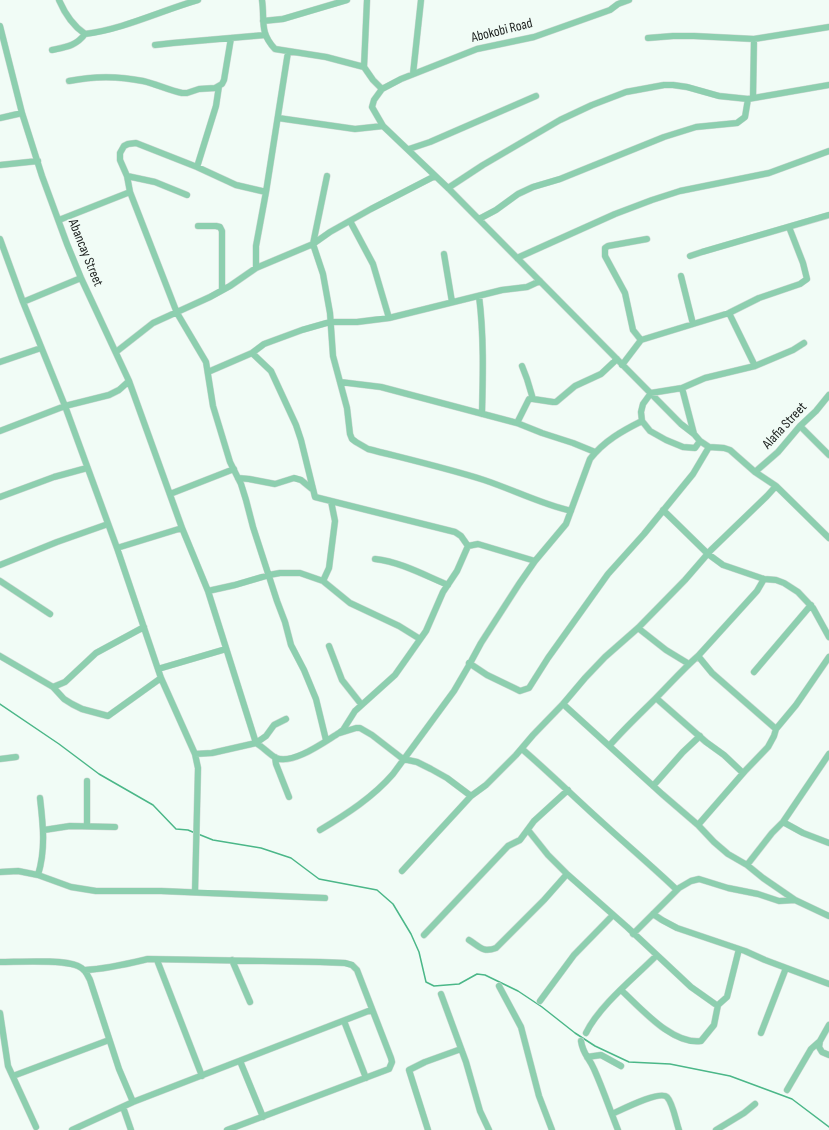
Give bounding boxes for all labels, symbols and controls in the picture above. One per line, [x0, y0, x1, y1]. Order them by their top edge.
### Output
street label: Abokobi Road [470, 15, 534, 47]
street label: Abancay Street [64, 217, 106, 289]
street label: Alafia Street [759, 399, 811, 453]

